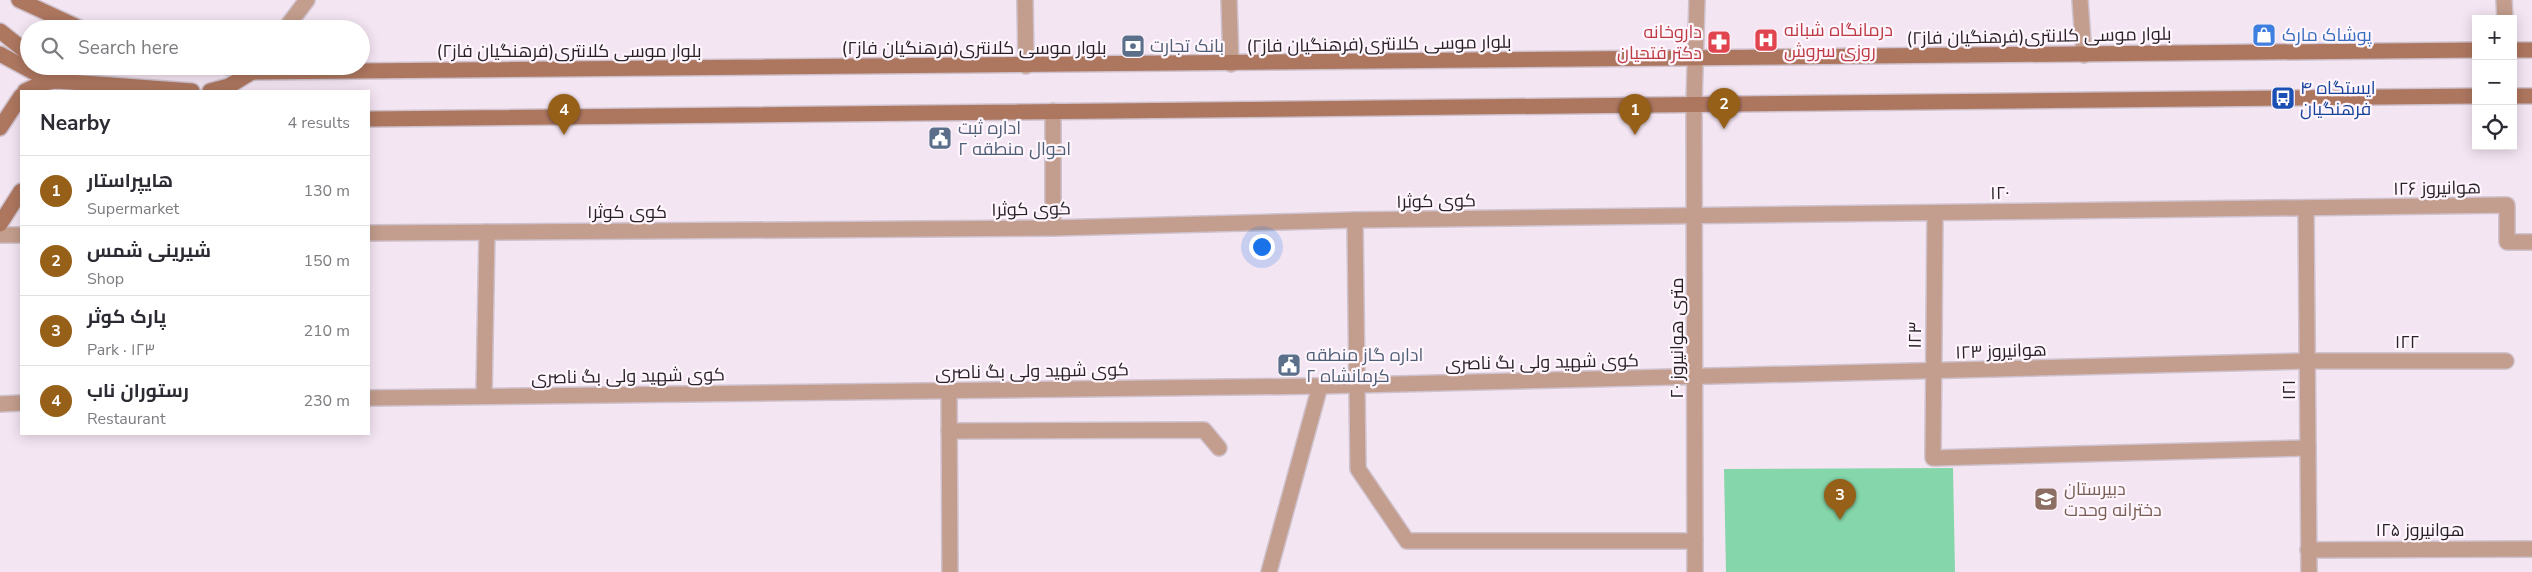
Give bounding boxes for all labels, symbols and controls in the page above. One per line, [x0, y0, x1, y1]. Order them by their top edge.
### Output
map controls [2472, 15, 2517, 150]
button: + [2472, 15, 2517, 60]
place label: درمانگاه شبانه روزی سروش [1784, 18, 1893, 63]
search box [20, 20, 370, 75]
place label: داروخانه دکتر فتحیان [1617, 20, 1702, 65]
street label: بلوار موسی کلانتری(فرهنگیان فاز۲) [1906, 22, 2172, 50]
shop icon: پوشاک مارک [2251, 22, 2277, 48]
place label: پوشاک مارک [2282, 23, 2372, 47]
hospital icon: درمانگاه شبانه روزی سروش [1753, 27, 1779, 53]
pharmacy icon: داروخانه دکتر فتحیان [1706, 29, 1732, 55]
street label: بلوار موسی کلانتری(فرهنگیان فاز۲) [1246, 30, 1512, 58]
bank icon: بانک تجارت [1120, 33, 1146, 59]
icon: search [38, 34, 66, 62]
place label: بانک تجارت [1150, 34, 1224, 58]
text: Search here [78, 35, 179, 61]
street label: بلوار موسی کلانتری(فرهنگیان فاز۲) [841, 36, 1107, 60]
street label: بلوار موسی کلانتری(فرهنگیان فاز۲) [436, 39, 702, 63]
button: − [2472, 60, 2517, 105]
place label: ایستگاه ۴ فرهنگیان [2300, 76, 2376, 121]
bus stop icon: ایستگاه ۴ فرهنگیان [2270, 85, 2296, 111]
pin: 2 [1708, 88, 1740, 129]
pin: 4 [548, 94, 580, 135]
pin: 1 [1619, 94, 1651, 135]
button: locate [2472, 105, 2517, 150]
text: Nearby [40, 109, 110, 137]
text: 4 results [288, 112, 350, 134]
place label: اداره ثبت احوال منطقه ۲ [958, 116, 1071, 161]
public building icon: اداره ثبت احوال منطقه ۲ [927, 125, 953, 151]
text: هایپراستار [87, 168, 173, 194]
street label: هوانیروز ۱۲۶ [2393, 175, 2481, 201]
text: 1 [51, 180, 61, 202]
text: 130 m [303, 180, 350, 202]
street label: ۱۲۰ [1990, 181, 2010, 205]
street label: کوی کوثر۱ [1396, 188, 1476, 214]
street label: کوی کوثر۱ [991, 196, 1071, 222]
text: Supermarket [87, 198, 179, 220]
street label: کوی کوثر۱ [587, 200, 667, 224]
your location [1249, 234, 1275, 260]
text: شیرینی شمس [87, 238, 211, 264]
text: 2 [51, 250, 61, 272]
text: 150 m [303, 250, 350, 272]
text: Shop [87, 268, 124, 290]
street label: ۲۰ متری هوانیروز [1665, 277, 1689, 399]
text: پارک کوثر [87, 304, 166, 330]
text: 3 [51, 320, 61, 342]
text: 210 m [303, 320, 350, 342]
street label: ۱۲۳ [1903, 321, 1927, 349]
street label: ۱۲۲ [2395, 330, 2419, 354]
street label: ۱۲۳ هوانیروز [1955, 337, 2047, 365]
text: Park · ۱۲۳ [87, 339, 155, 361]
place label: اداره گاز منطقه ۲ کرمانشاه [1306, 343, 1423, 388]
street label: کوی شهید ولی بگ ناصری [1445, 348, 1639, 376]
public building icon: اداره گاز منطقه ۲ کرمانشاه [1276, 352, 1302, 378]
street label: کوی شهید ولی بگ ناصری [935, 357, 1129, 385]
street label: کوی شهید ولی بگ ناصری [531, 362, 725, 390]
text: رستوران ناب [87, 378, 189, 404]
street label: ۱۲۱ [2277, 380, 2301, 400]
text: 4 [51, 390, 61, 412]
text: 230 m [303, 390, 350, 412]
text: Restaurant [87, 408, 166, 430]
place label: دبیرستان دخترانه وحدت [2064, 477, 2162, 522]
pin: 3 [1824, 479, 1856, 520]
school or university icon: دبیرستان دخترانه وحدت [2033, 486, 2059, 512]
street label: هوانیروز ۱۲۵ [2375, 518, 2465, 542]

